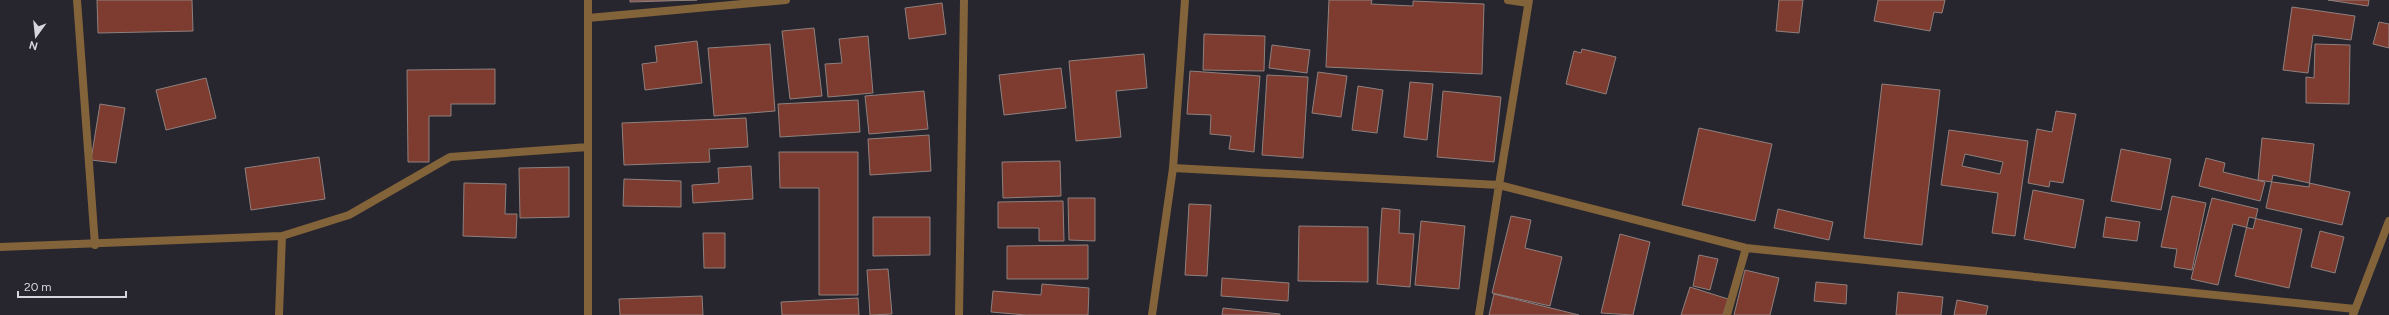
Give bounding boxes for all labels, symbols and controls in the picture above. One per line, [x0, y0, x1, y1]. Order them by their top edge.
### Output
north arrow [16, 16, 56, 56]
text: N [28, 38, 39, 53]
scale bar [18, 273, 126, 299]
text: 20 m [24, 280, 52, 294]

